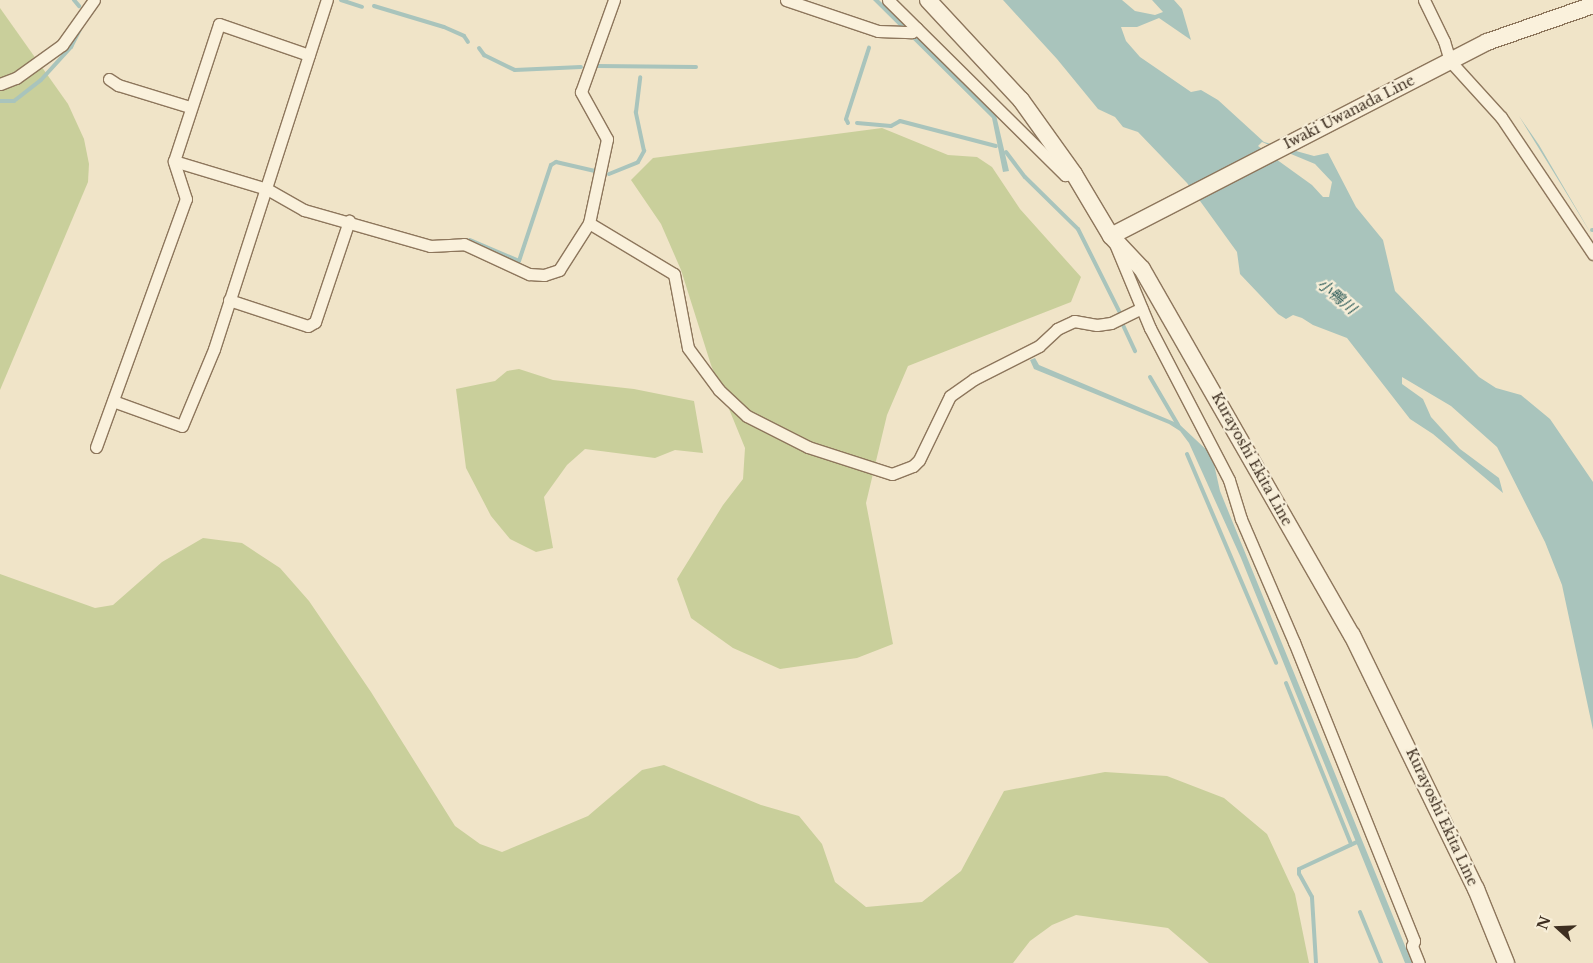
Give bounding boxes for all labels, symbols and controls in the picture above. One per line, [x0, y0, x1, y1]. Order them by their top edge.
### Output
street label: Iwaki Uwanada Line [1281, 72, 1417, 152]
water label: 小鴨川 [1314, 275, 1360, 317]
street label: Kurayoshi Ekita Line [1208, 389, 1296, 529]
street label: Kurayoshi Ekita Line [1403, 745, 1481, 889]
north arrow [1533, 903, 1583, 953]
text: N [1533, 914, 1555, 932]

